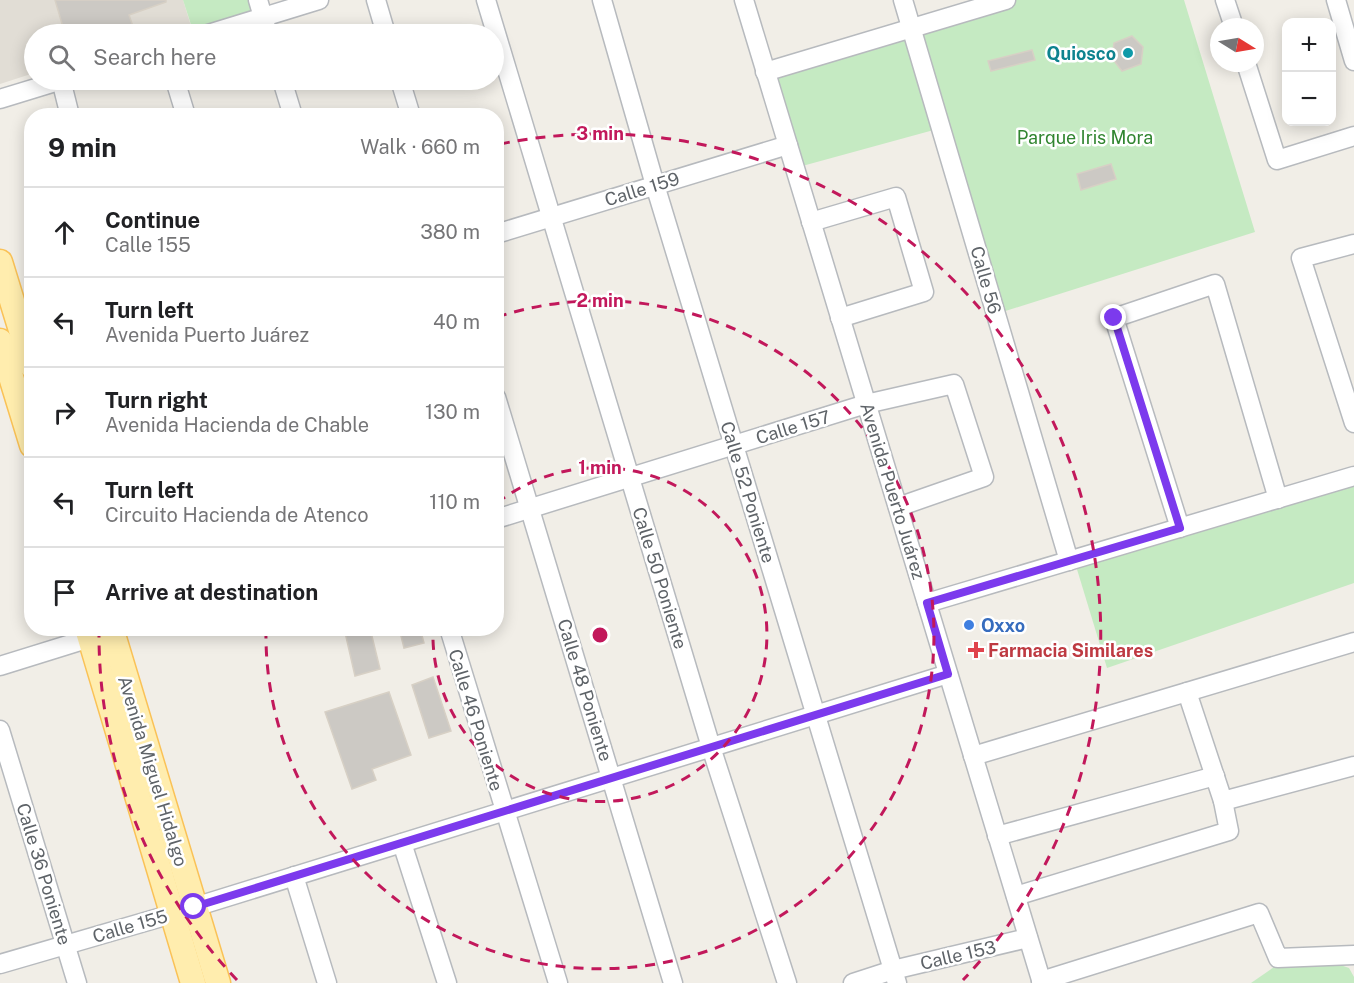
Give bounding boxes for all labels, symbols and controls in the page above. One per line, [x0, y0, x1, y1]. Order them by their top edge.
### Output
north arrow [1210, 18, 1264, 72]
map controls [1282, 18, 1336, 126]
button: + [1282, 18, 1336, 72]
search box [24, 24, 504, 90]
icon: search [45, 41, 78, 74]
place label: Quiosco [1047, 43, 1116, 64]
text: Search here [93, 44, 217, 70]
marker: Quiosco [1121, 46, 1135, 60]
button: − [1282, 72, 1336, 126]
text: 3 min [576, 123, 624, 144]
park label: Parque Iris Mora [1017, 127, 1153, 148]
text: 9 min [48, 132, 117, 163]
text: Walk · 660 m [360, 135, 480, 159]
street label: Calle 159 [602, 168, 682, 210]
text: Continue [105, 207, 200, 233]
icon: ahead [48, 216, 81, 249]
text: 380 m [420, 220, 480, 244]
text: Calle 155 [105, 233, 191, 257]
street label: Calle 56 [966, 244, 1006, 316]
text: 2 min [576, 290, 624, 311]
text: Turn left [105, 297, 194, 323]
route end [1100, 304, 1126, 330]
icon: left [48, 306, 81, 339]
text: 40 m [433, 310, 480, 334]
text: Avenida Puerto Juárez [105, 323, 309, 347]
text: Turn right [105, 387, 208, 413]
icon: right [48, 396, 81, 429]
text: 130 m [425, 400, 480, 424]
street label: Avenida Puerto Juárez [856, 400, 930, 582]
street label: Calle 157 [753, 406, 833, 448]
text: Avenida Hacienda de Chable [105, 413, 369, 437]
street label: Calle 52 Poniente [716, 419, 780, 565]
text: 1 min [578, 457, 622, 478]
text: Turn left [105, 477, 194, 503]
icon: left [48, 486, 81, 519]
text: 110 m [429, 490, 480, 514]
text: Circuito Hacienda de Atenco [105, 503, 369, 527]
street label: Calle 50 Poniente [628, 505, 692, 651]
icon: arrive [48, 576, 81, 609]
text: Arrive at destination [105, 579, 318, 605]
place label: Oxxo [981, 615, 1025, 636]
street label: Calle 48 Poniente [553, 616, 617, 764]
marker: Oxxo [962, 618, 976, 632]
centre of rings [590, 625, 610, 645]
place label: Farmacia Similares [988, 640, 1153, 661]
marker: Farmacia Similares [969, 643, 983, 657]
street label: Calle 46 Poniente [444, 647, 508, 793]
street label: Avenida Miguel Hidalgo [114, 673, 192, 869]
street label: Calle 36 Poniente [12, 801, 76, 947]
route start [180, 893, 206, 919]
street label: Calle 155 [90, 905, 170, 947]
street label: Calle 153 [918, 936, 998, 974]

